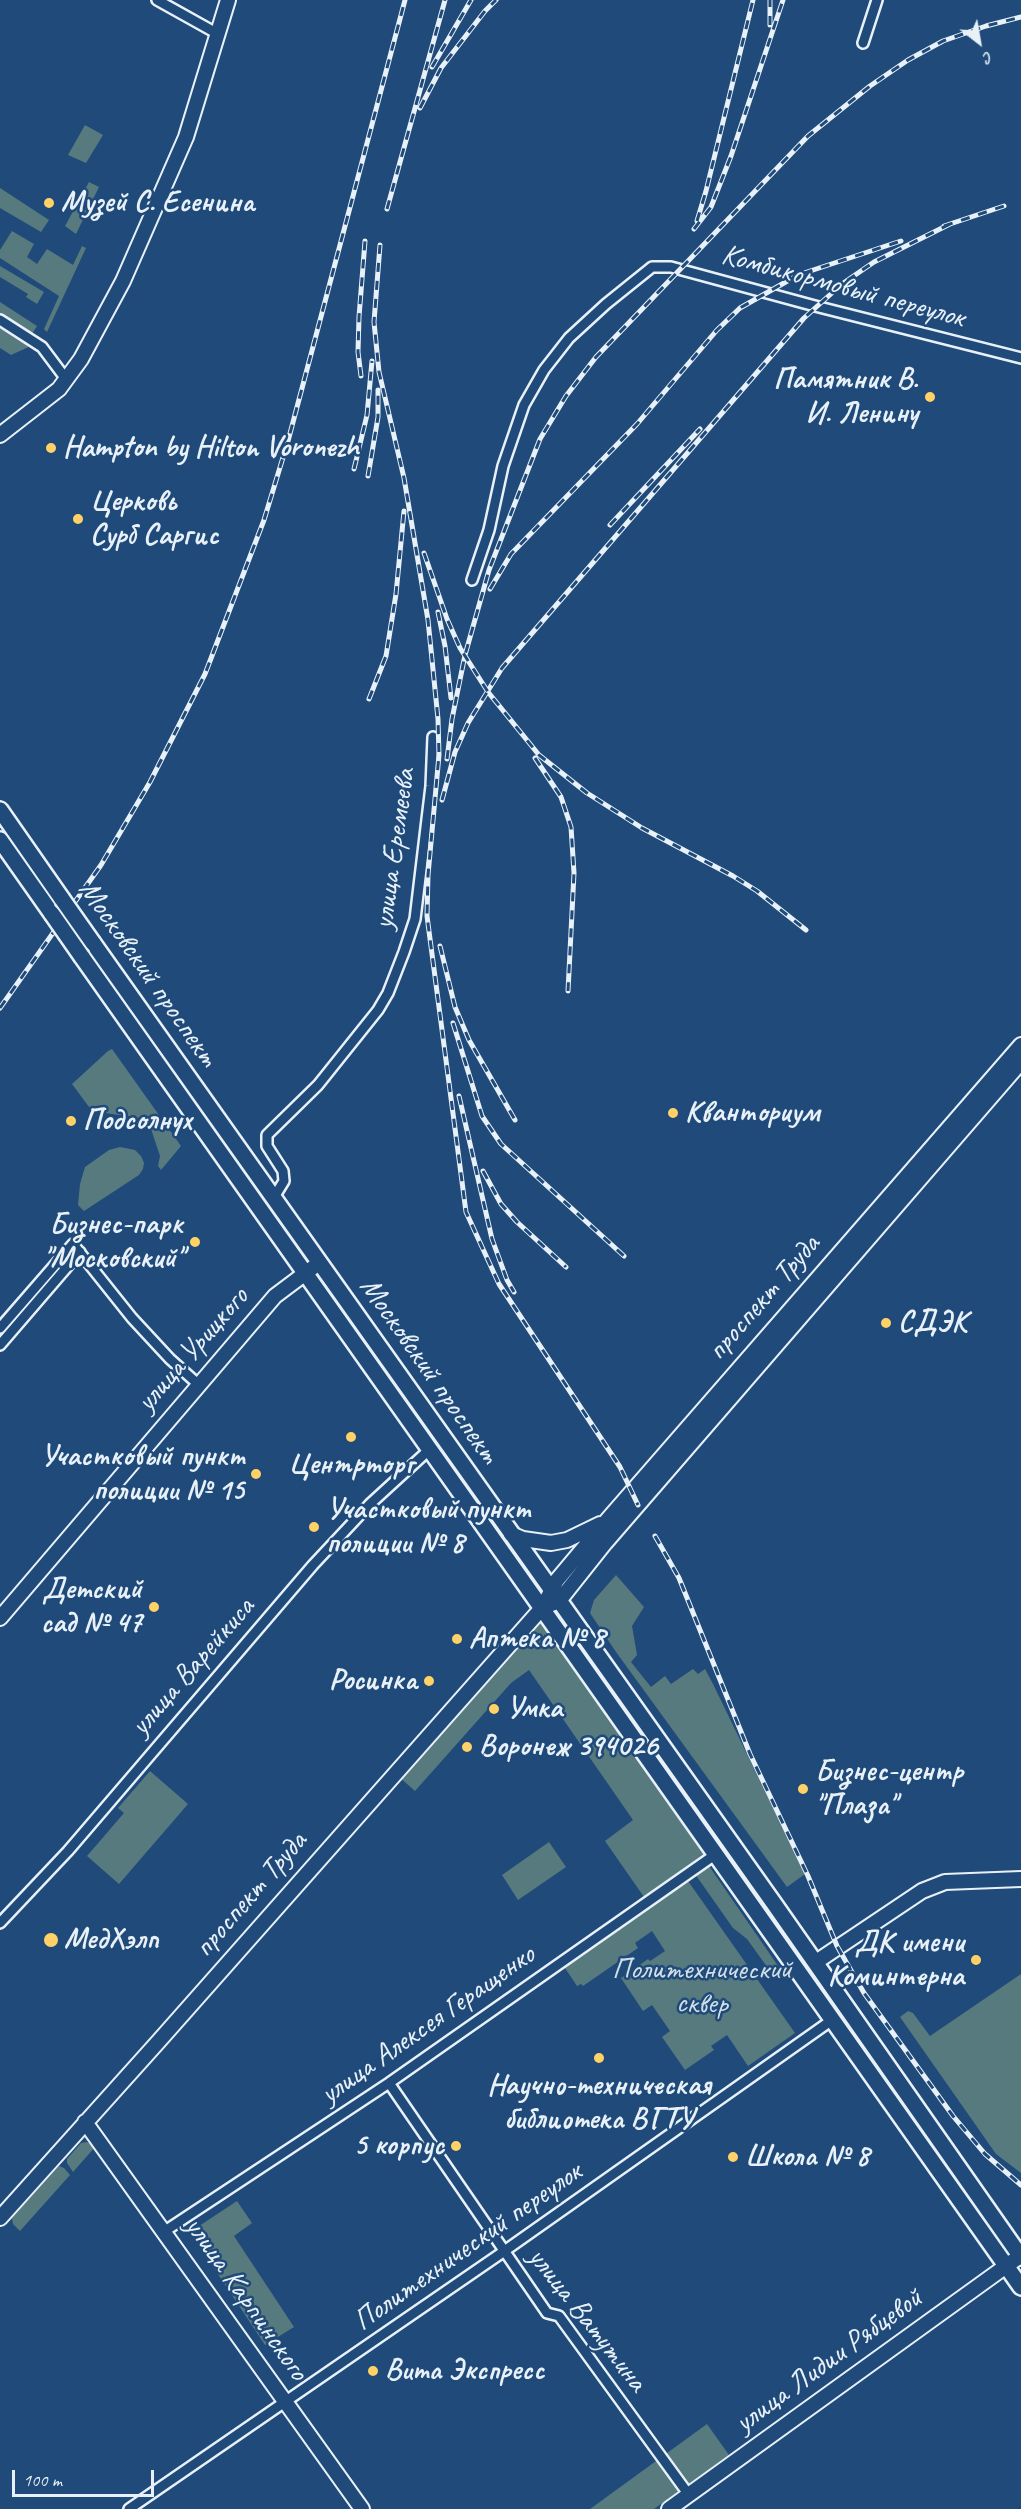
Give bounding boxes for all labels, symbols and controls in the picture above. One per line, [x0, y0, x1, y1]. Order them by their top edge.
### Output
north arrow [949, 12, 1009, 72]
text: С [980, 47, 997, 68]
place label: Музей С. Есенина [61, 185, 254, 221]
marker: Музей С. Есенина [42, 196, 56, 210]
street label: Комбикормовый переулок [718, 237, 968, 337]
place label: Памятник В. И. Ленину [773, 362, 918, 433]
marker: Памятник В. И. Ленину [923, 390, 937, 404]
place label: Hampton by Hilton Voronezh [63, 430, 359, 466]
marker: Hampton by Hilton Voronezh [44, 441, 58, 455]
place label: Церковь Сурб Саргис [90, 484, 219, 554]
marker: Церковь Сурб Саргис [71, 512, 85, 526]
street label: улица Еремеева [366, 766, 424, 932]
street label: Московский проспект [70, 874, 226, 1074]
place label: Кванториум [685, 1095, 820, 1131]
place label: Подсолнух [83, 1103, 192, 1139]
marker: Кванториум [666, 1106, 680, 1120]
marker: Подсолнух [64, 1114, 78, 1128]
place label: Бизнес-парк "Московский" [43, 1207, 183, 1278]
street label: проспект Труда [700, 1228, 828, 1368]
marker: Бизнес-парк "Московский" [188, 1235, 202, 1249]
street label: Московский проспект [351, 1271, 507, 1471]
street label: улица Урицкого [129, 1280, 257, 1420]
place label: СДЭК [898, 1305, 967, 1341]
marker: СДЭК [879, 1316, 893, 1330]
marker: Центрторг [344, 1430, 358, 1444]
place label: Участковый пункт полиции № 15 [40, 1439, 244, 1510]
place label: Центрторг [288, 1447, 414, 1483]
marker: Участковый пункт полиции № 15 [249, 1467, 263, 1481]
place label: Участковый пункт полиции № 8 [326, 1492, 530, 1562]
marker: Участковый пункт полиции № 8 [307, 1520, 321, 1534]
place label: Детский сад № 47 [41, 1572, 142, 1642]
street label: улица Варейкиса [123, 1590, 263, 1744]
marker: Детский сад № 47 [147, 1600, 161, 1614]
place label: Аптека № 8 [469, 1621, 605, 1657]
marker: Аптека № 8 [450, 1632, 464, 1646]
place label: Росинка [329, 1663, 417, 1699]
marker: Росинка [422, 1674, 436, 1688]
place label: Умка [506, 1691, 562, 1727]
marker: Умка [487, 1702, 501, 1716]
place label: Воронеж 394026 [479, 1729, 658, 1765]
marker: Воронеж 394026 [460, 1740, 474, 1754]
place label: Бизнес-центр "Плаза" [815, 1754, 963, 1824]
marker: Бизнес-центр "Плаза" [796, 1782, 810, 1796]
street label: проспект Труда [187, 1825, 315, 1965]
place label: МедХэлп [64, 1922, 159, 1958]
place label: ДК имени Коминтерна [828, 1925, 964, 1996]
marker: МедХэлп [42, 1931, 60, 1949]
street label: улица Алексея Геращенко [314, 1937, 542, 2113]
park label: Политехнический сквер [612, 1952, 792, 2022]
marker: ДК имени Коминтерна [969, 1953, 983, 1967]
marker: Научно-техническая библиотека ВГТУ [592, 2051, 606, 2065]
place label: Научно-техническая библиотека ВГТУ [487, 2068, 711, 2138]
place label: 5 корпус [354, 2128, 444, 2164]
marker: 5 корпус [449, 2139, 463, 2153]
place label: Школа № 8 [745, 2139, 869, 2175]
marker: Школа № 8 [726, 2150, 740, 2164]
street label: Политехнический переулок [347, 2155, 589, 2339]
street label: улица Карпинского [176, 2210, 316, 2388]
street label: улица Ватутина [519, 2241, 655, 2399]
street label: улица Лидии Рябцевой [728, 2281, 930, 2441]
place label: Вита Экспресс [385, 2353, 544, 2389]
marker: Вита Экспресс [366, 2364, 380, 2378]
scale bar [15, 2458, 158, 2496]
text: 100 m [23, 2469, 62, 2491]

